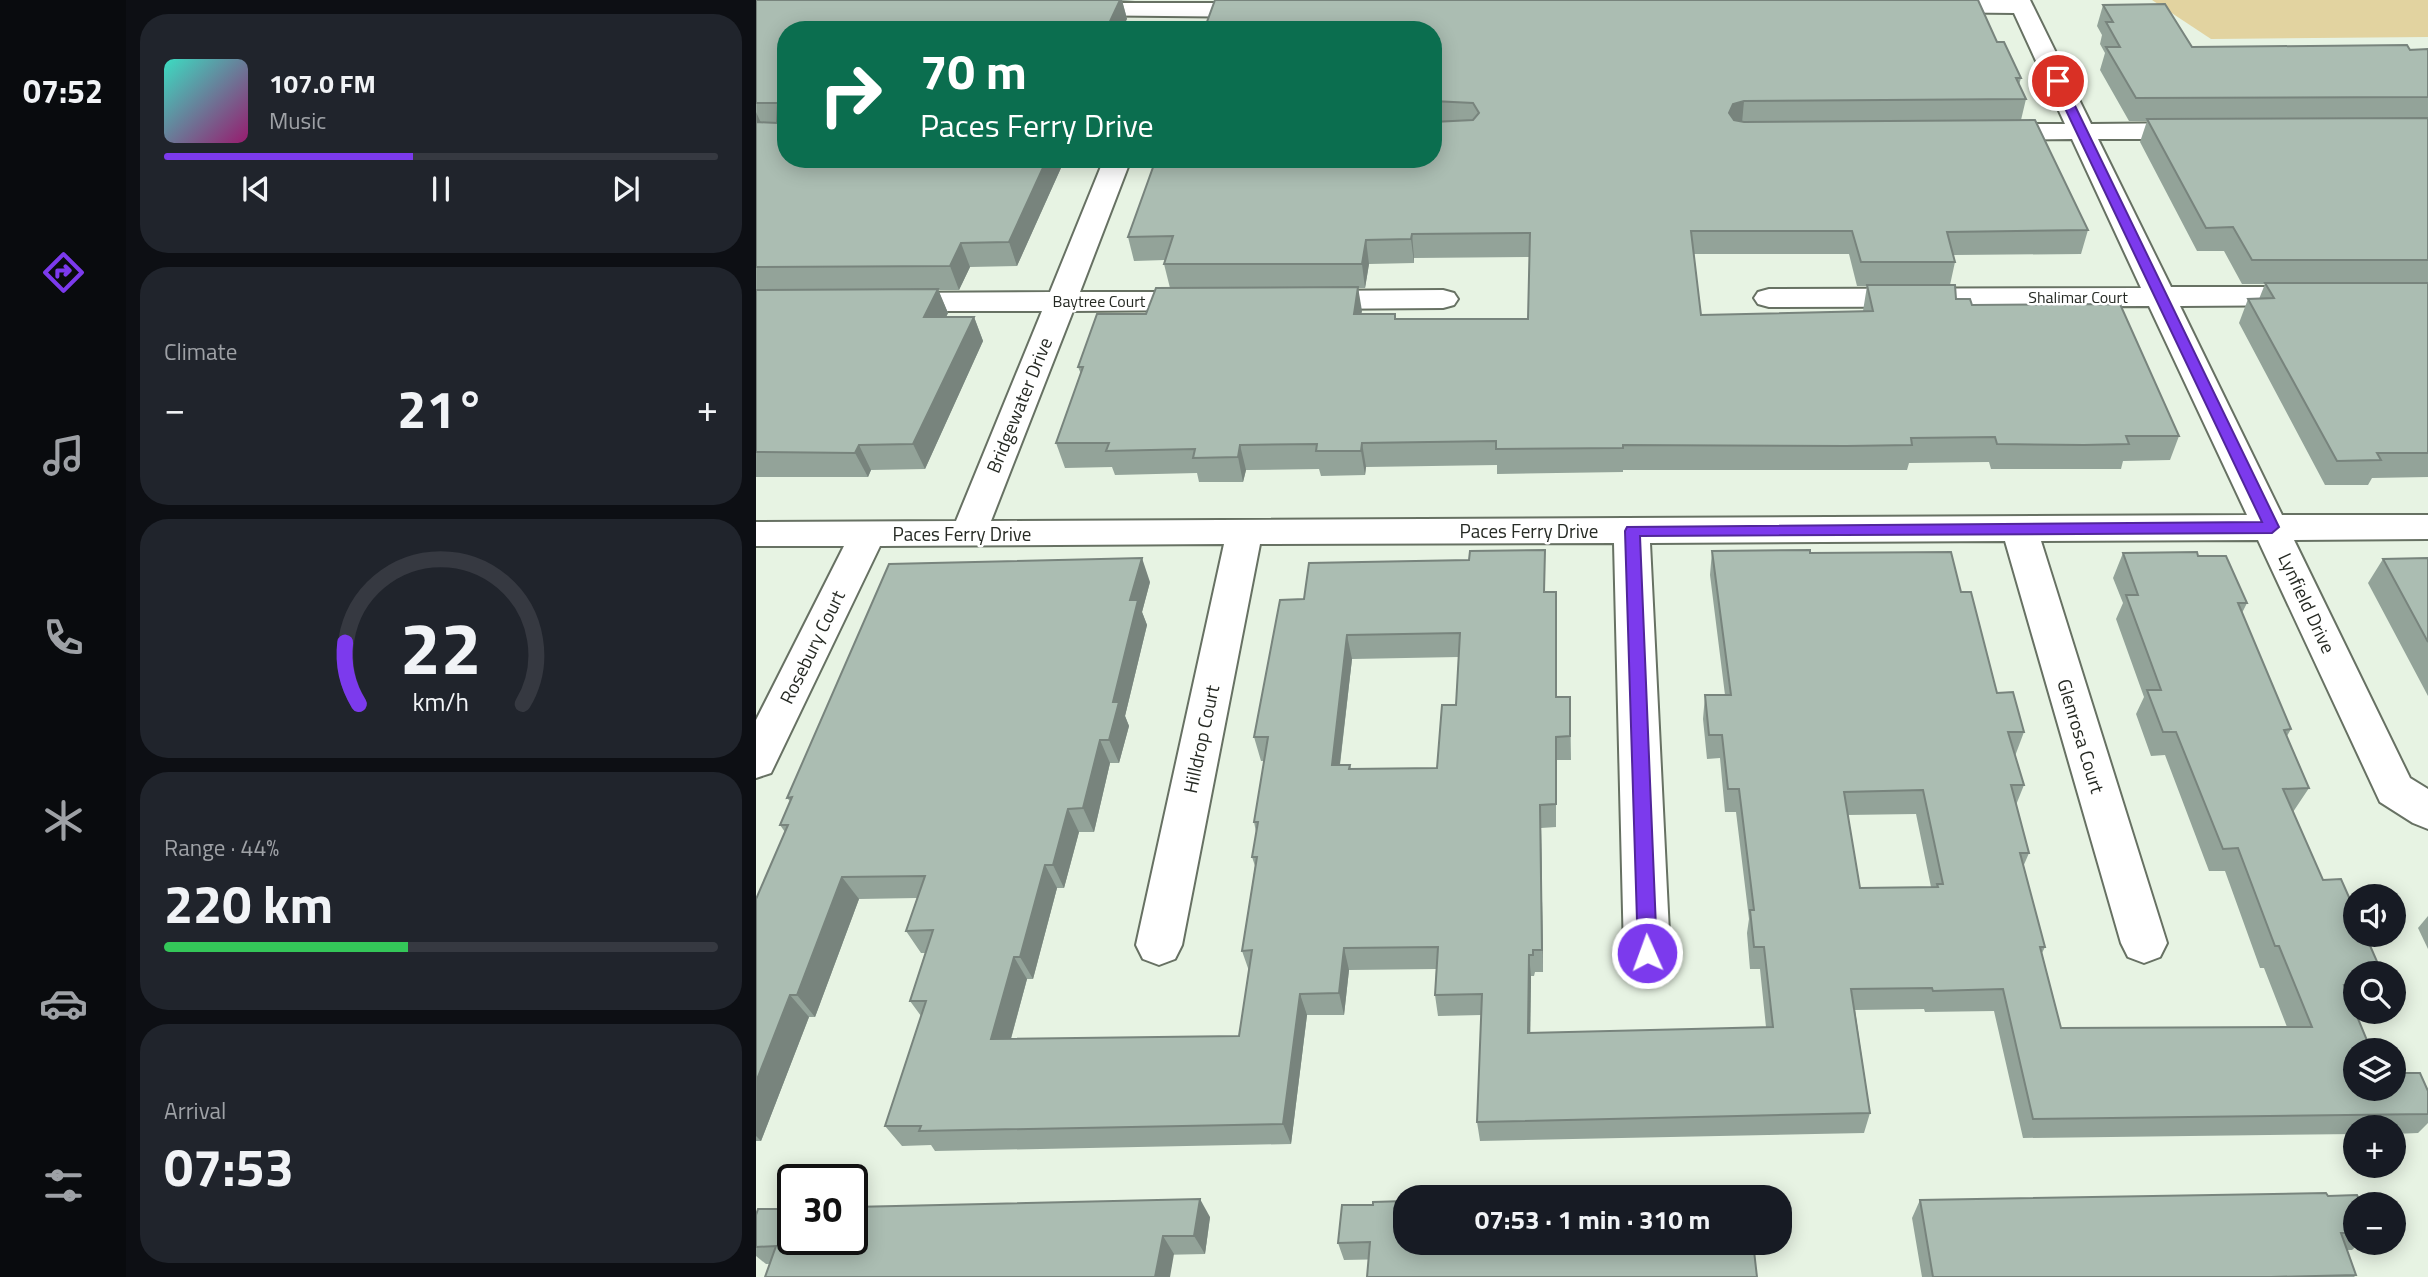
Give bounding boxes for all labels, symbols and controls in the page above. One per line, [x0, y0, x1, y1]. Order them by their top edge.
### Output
text: 70 m [920, 33, 1027, 108]
icon: right [805, 49, 896, 140]
pin [2028, 51, 2088, 111]
icon: arrive [2039, 62, 2077, 100]
text: 107.0 FM [269, 64, 376, 103]
text: 07:52 [23, 67, 103, 115]
text: Paces Ferry Drive [920, 101, 1154, 149]
text: Music [269, 103, 326, 138]
icon: previous [237, 170, 275, 208]
icon: pause [422, 170, 460, 208]
icon: next [607, 170, 645, 208]
icon: directions [39, 248, 88, 297]
street label: Shalimar Court [2028, 285, 2128, 309]
street label: Baytree Court [1053, 289, 1146, 313]
street label: Bridgewater Drive [978, 333, 1059, 477]
text: Climate [164, 334, 237, 369]
text: 21° [397, 369, 485, 448]
text: − [164, 379, 185, 437]
text: + [697, 379, 718, 437]
icon: music [39, 431, 88, 480]
street label: Paces Ferry Drive [1460, 516, 1598, 545]
street label: Paces Ferry Drive [893, 519, 1031, 548]
street label: Lynfield Drive [2272, 548, 2343, 658]
street label: Rosebury Court [771, 585, 852, 709]
text: 22 [400, 593, 482, 703]
icon: phone [39, 613, 88, 662]
street label: Glenrosa Court [2050, 675, 2113, 797]
street label: Hilldrop Court [1175, 682, 1226, 796]
text: km/h [413, 683, 469, 721]
icon: climate [39, 796, 88, 845]
text: Range · 44% [164, 830, 279, 865]
text: 220 km [164, 864, 333, 943]
map controls [2343, 884, 2406, 1255]
button: sound [2343, 884, 2406, 947]
position arrow [1610, 916, 1684, 990]
button: search [2343, 961, 2406, 1024]
icon: car [39, 979, 88, 1028]
button: layers [2343, 1038, 2406, 1101]
text: Arrival [164, 1093, 226, 1128]
button: + [2343, 1115, 2406, 1178]
text: 07:53 [164, 1127, 294, 1206]
icon: filters [39, 1161, 88, 1210]
speed limit sign: 30 [777, 1164, 868, 1255]
button: − [2343, 1192, 2406, 1255]
text: 07:53 · 1 min · 310 m [1475, 1200, 1710, 1239]

